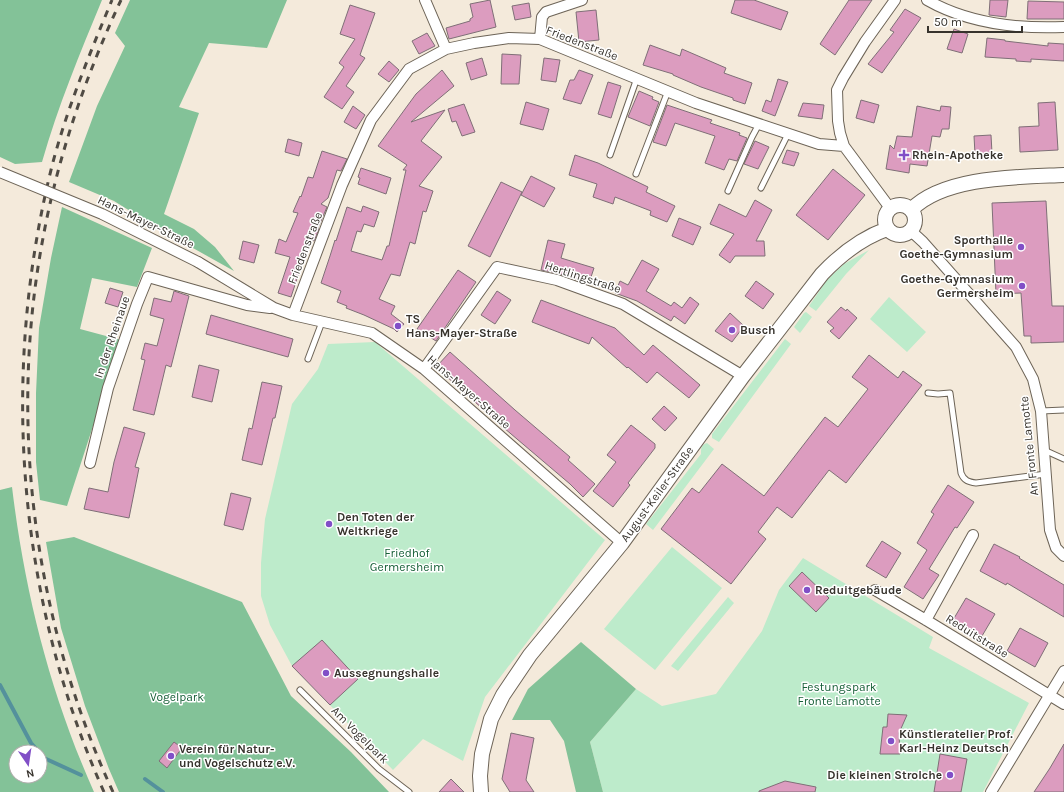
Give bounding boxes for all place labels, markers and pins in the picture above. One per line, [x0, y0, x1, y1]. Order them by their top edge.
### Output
place label: Rhein-Apotheke [912, 148, 1003, 162]
marker: Rhein-Apotheke [899, 150, 909, 160]
place label: Sporthalle Goethe-Gymnasium [899, 233, 1013, 261]
marker: Sporthalle Goethe-Gymnasium [1016, 242, 1026, 252]
place label: Goethe-Gymnasium Germersheim [900, 272, 1014, 300]
marker: Goethe-Gymnasium Germersheim [1017, 281, 1027, 291]
place label: TS Hans-Mayer-Straße [406, 312, 517, 340]
marker: TS Hans-Mayer-Straße [393, 321, 403, 331]
place label: Busch [740, 323, 775, 337]
marker: Busch [727, 325, 737, 335]
place label: Den Toten der Weltkriege [337, 510, 415, 538]
marker: Den Toten der Weltkriege [324, 519, 334, 529]
place label: Reduitgebäude [815, 583, 902, 597]
marker: Reduitgebäude [802, 585, 812, 595]
place label: Aussegnungshalle [334, 666, 439, 680]
marker: Aussegnungshalle [321, 668, 331, 678]
place label: Künstleratelier Prof. Karl-Heinz Deutsch [899, 727, 1013, 755]
marker: Künstleratelier Prof. Karl-Heinz Deutsch [886, 736, 896, 746]
place label: Verein für Natur- und Vogelschutz e.V. [179, 742, 296, 770]
marker: Verein für Natur- und Vogelschutz e.V. [166, 751, 176, 761]
place label: Die kleinen Strolche [827, 768, 942, 782]
marker: Die kleinen Strolche [945, 770, 955, 780]

